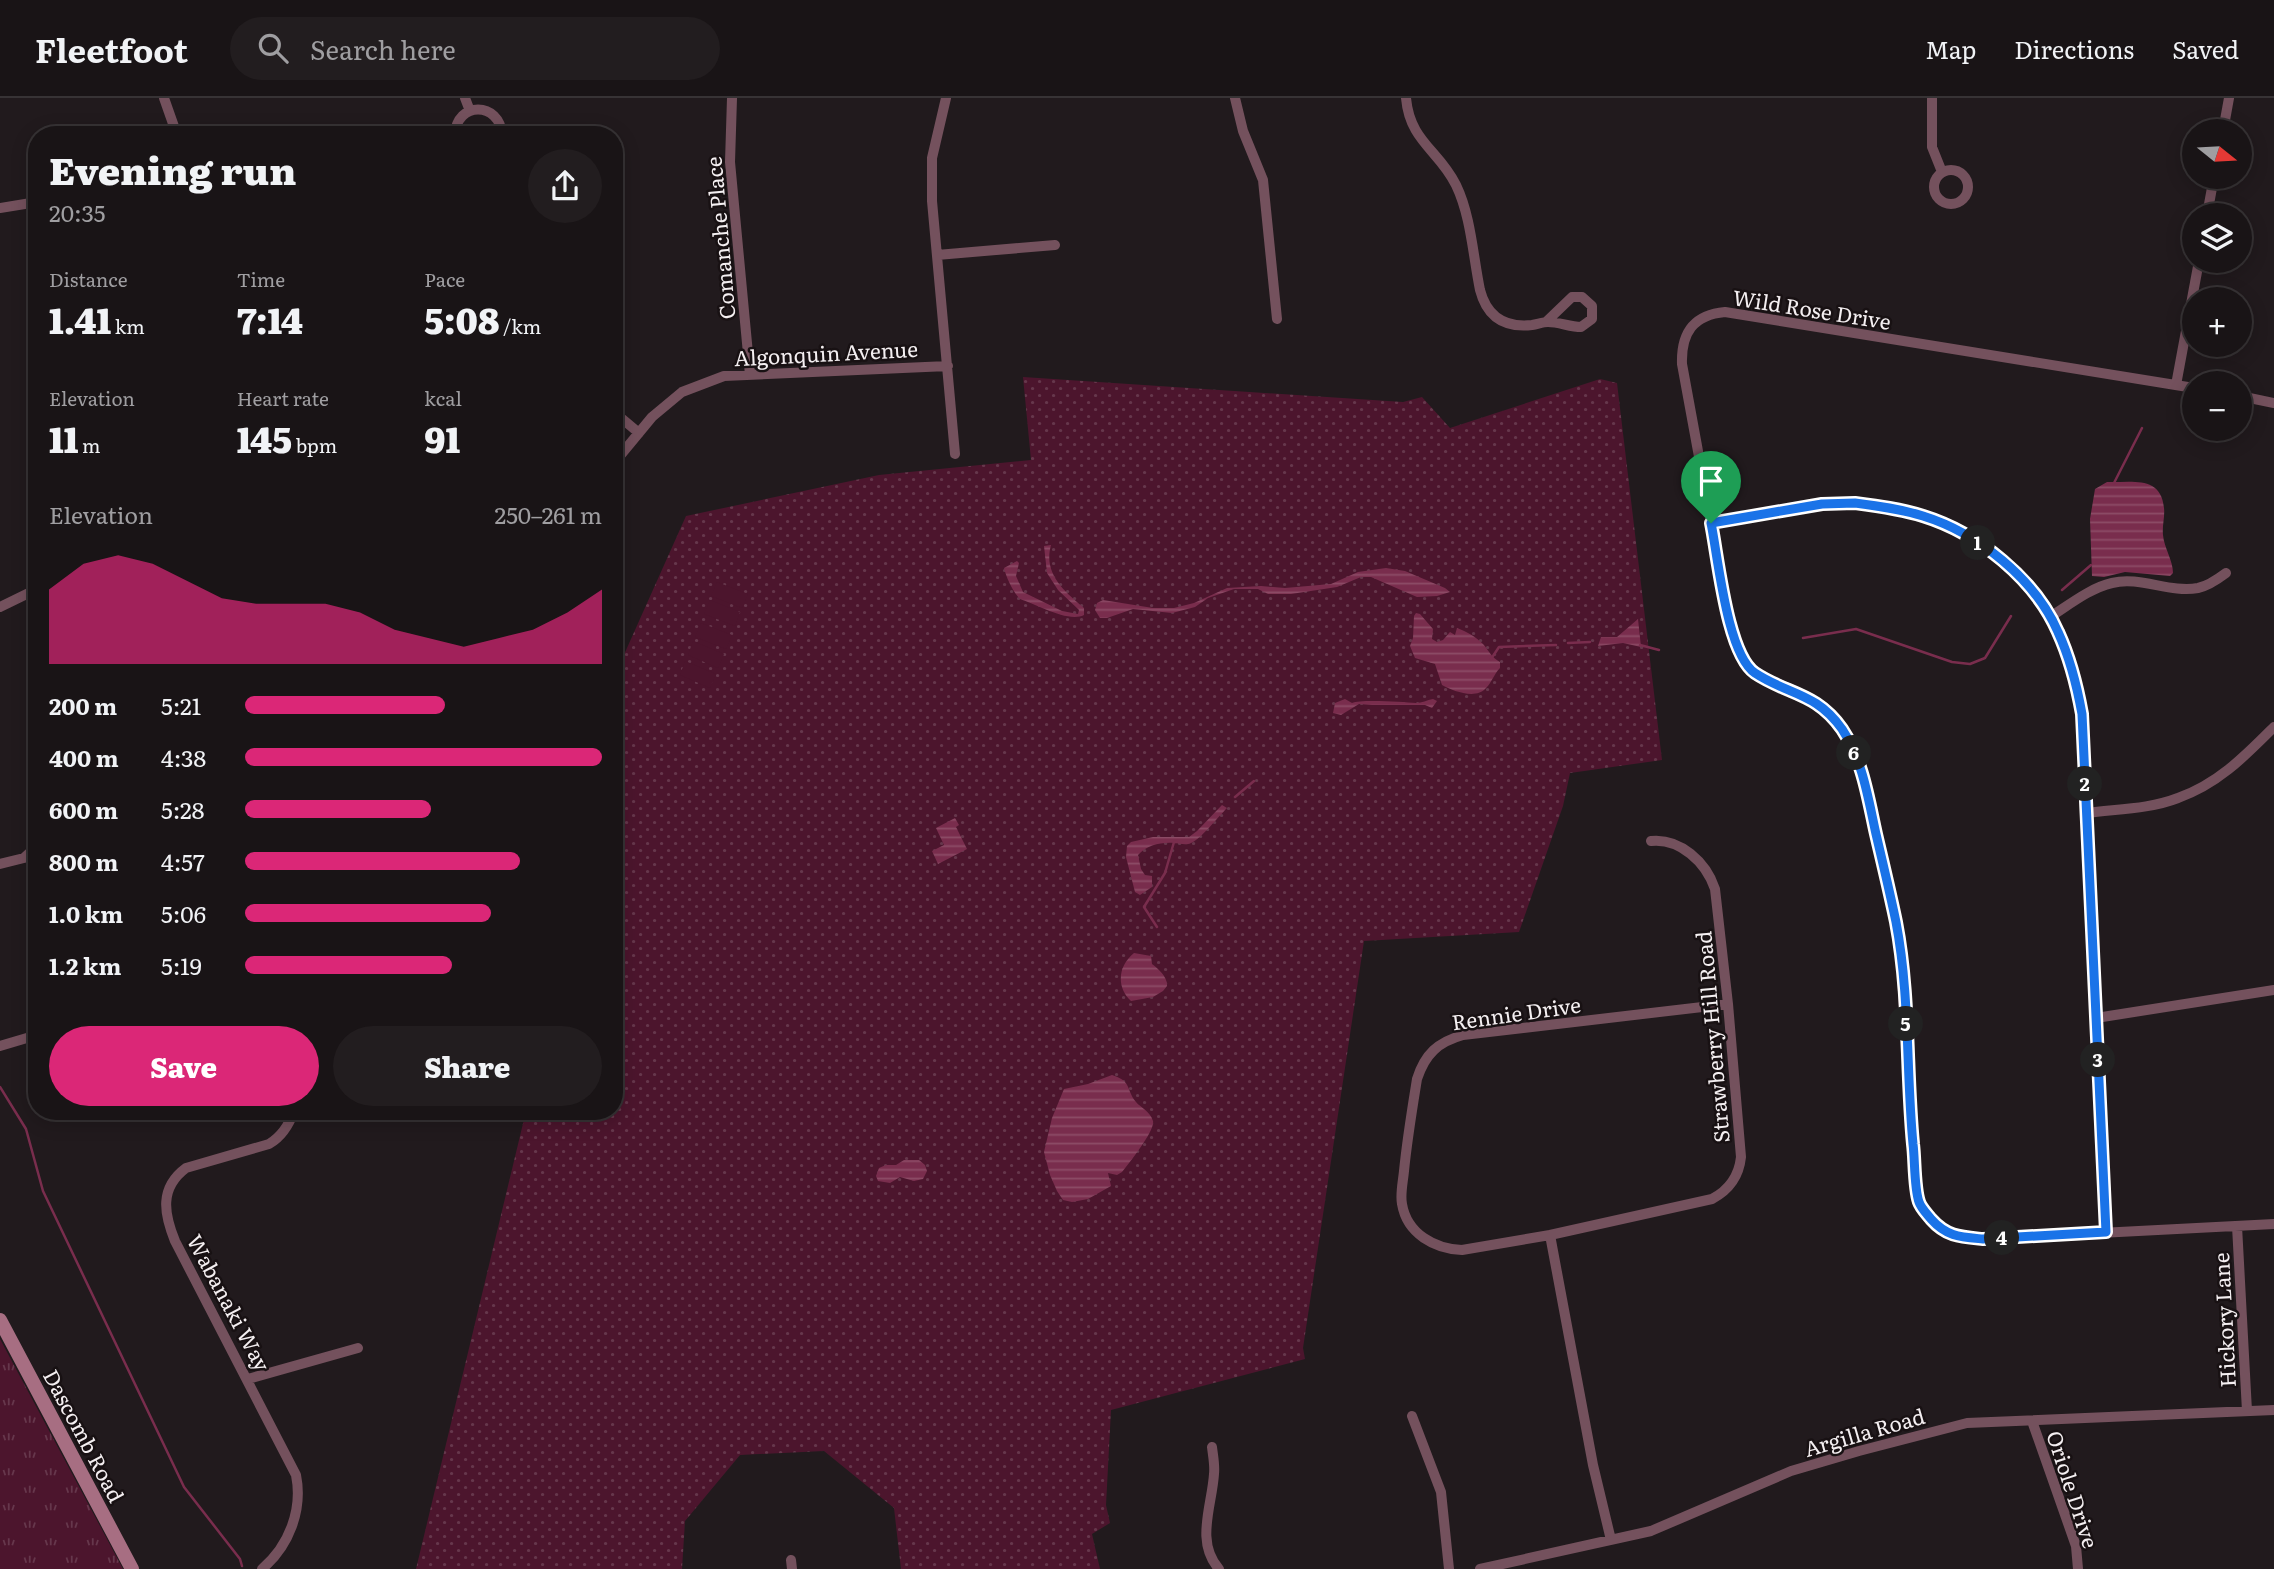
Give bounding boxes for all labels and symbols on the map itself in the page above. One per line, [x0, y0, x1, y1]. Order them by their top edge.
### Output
north arrow [2182, 119, 2252, 189]
street label: Comanche Place [696, 155, 742, 321]
street label: Wild Rose Drive [1731, 280, 1893, 336]
street label: Algonquin Avenue [733, 332, 919, 372]
pin [1681, 451, 1741, 523]
pin: 1 [1960, 526, 1996, 560]
pin: 6 [1836, 736, 1871, 770]
pin: 2 [2068, 766, 2102, 802]
street label: Strawberry Hill Road [1686, 930, 1736, 1144]
street label: Rennie Drive [1449, 988, 1583, 1036]
pin: 5 [1888, 1006, 1924, 1042]
pin: 3 [2080, 1042, 2116, 1077]
pin: 4 [1984, 1220, 2020, 1256]
street label: Wabanaki Way [181, 1228, 280, 1377]
street label: Hickory Lane [2204, 1252, 2242, 1388]
street label: Dascomb Road [37, 1363, 133, 1507]
street label: Argilla Road [1800, 1399, 1928, 1463]
street label: Oriole Drive [2040, 1426, 2108, 1552]

